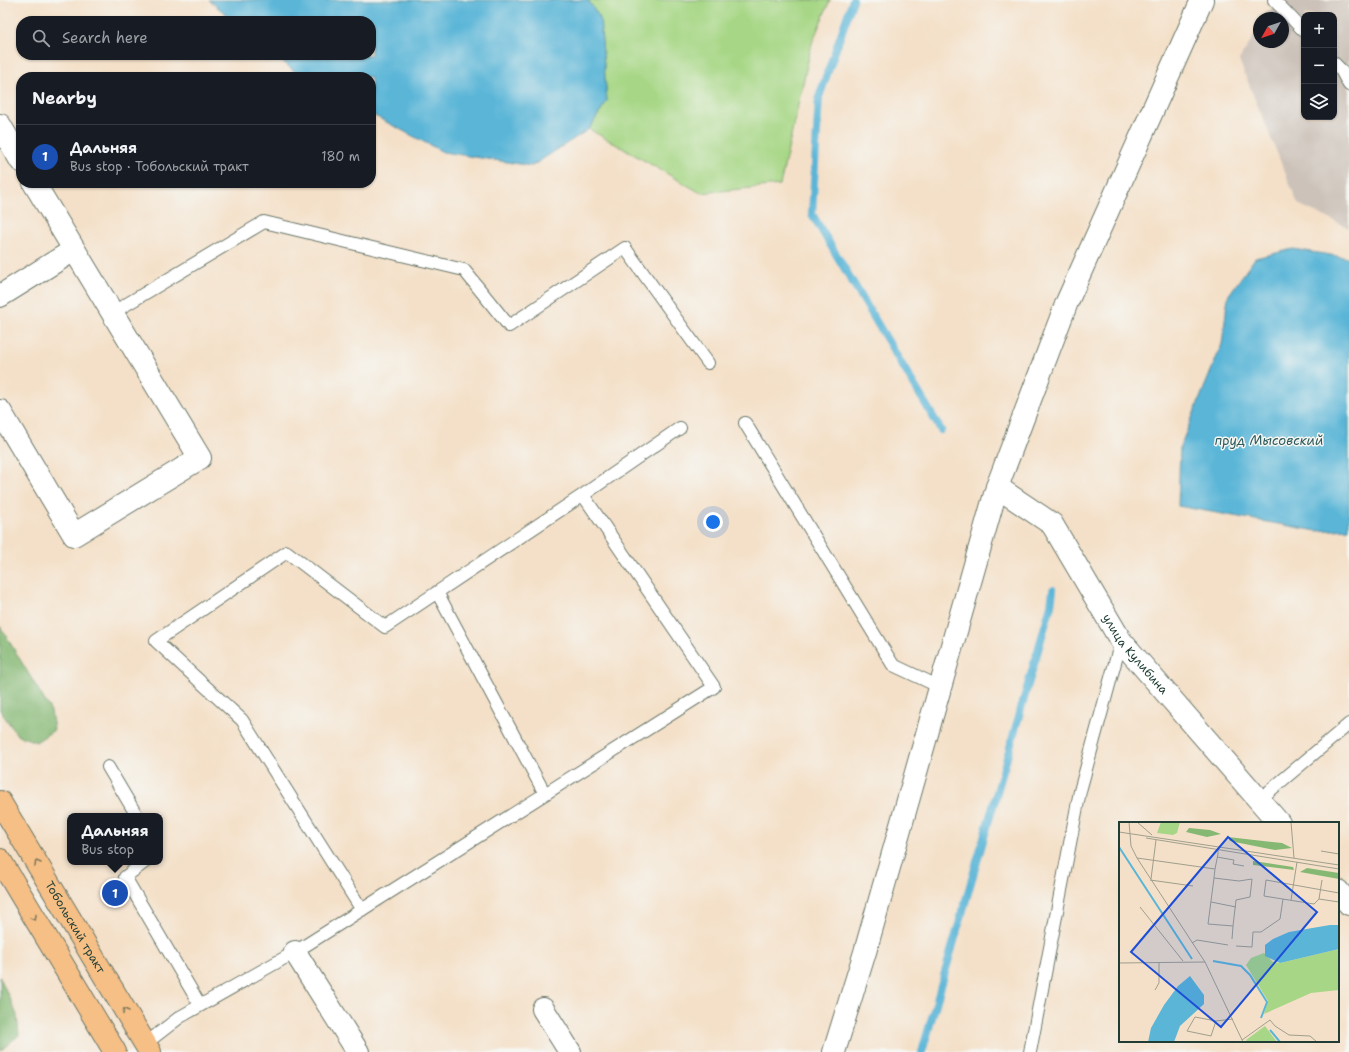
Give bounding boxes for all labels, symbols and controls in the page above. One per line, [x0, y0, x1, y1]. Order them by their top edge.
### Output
north arrow [1253, 12, 1289, 48]
map controls [1301, 12, 1337, 120]
button: + [1301, 12, 1337, 48]
search box [16, 16, 376, 60]
icon: search [30, 27, 52, 49]
text: Search here [62, 28, 148, 48]
button: − [1301, 48, 1337, 84]
button: layers [1301, 84, 1337, 120]
text: Nearby [32, 87, 97, 109]
text: Дальняя [70, 138, 137, 158]
text: 1 [42, 148, 48, 165]
text: 180 m [321, 148, 360, 165]
text: Bus stop · Тобольский тракт [70, 158, 249, 175]
water label: пруд Мысовский [1215, 432, 1323, 449]
your location [703, 512, 723, 532]
street label: улица Кулибина [1099, 611, 1172, 698]
popup [67, 813, 163, 865]
text: Дальняя [81, 821, 149, 841]
inset map [1119, 822, 1339, 1042]
text: Bus stop [81, 841, 134, 858]
one-way arrow [34, 860, 41, 867]
street label: Тобольский тракт [41, 878, 109, 977]
pin: 1 [102, 878, 128, 908]
one-way arrow [30, 914, 37, 921]
one-way arrow [123, 1008, 130, 1015]

